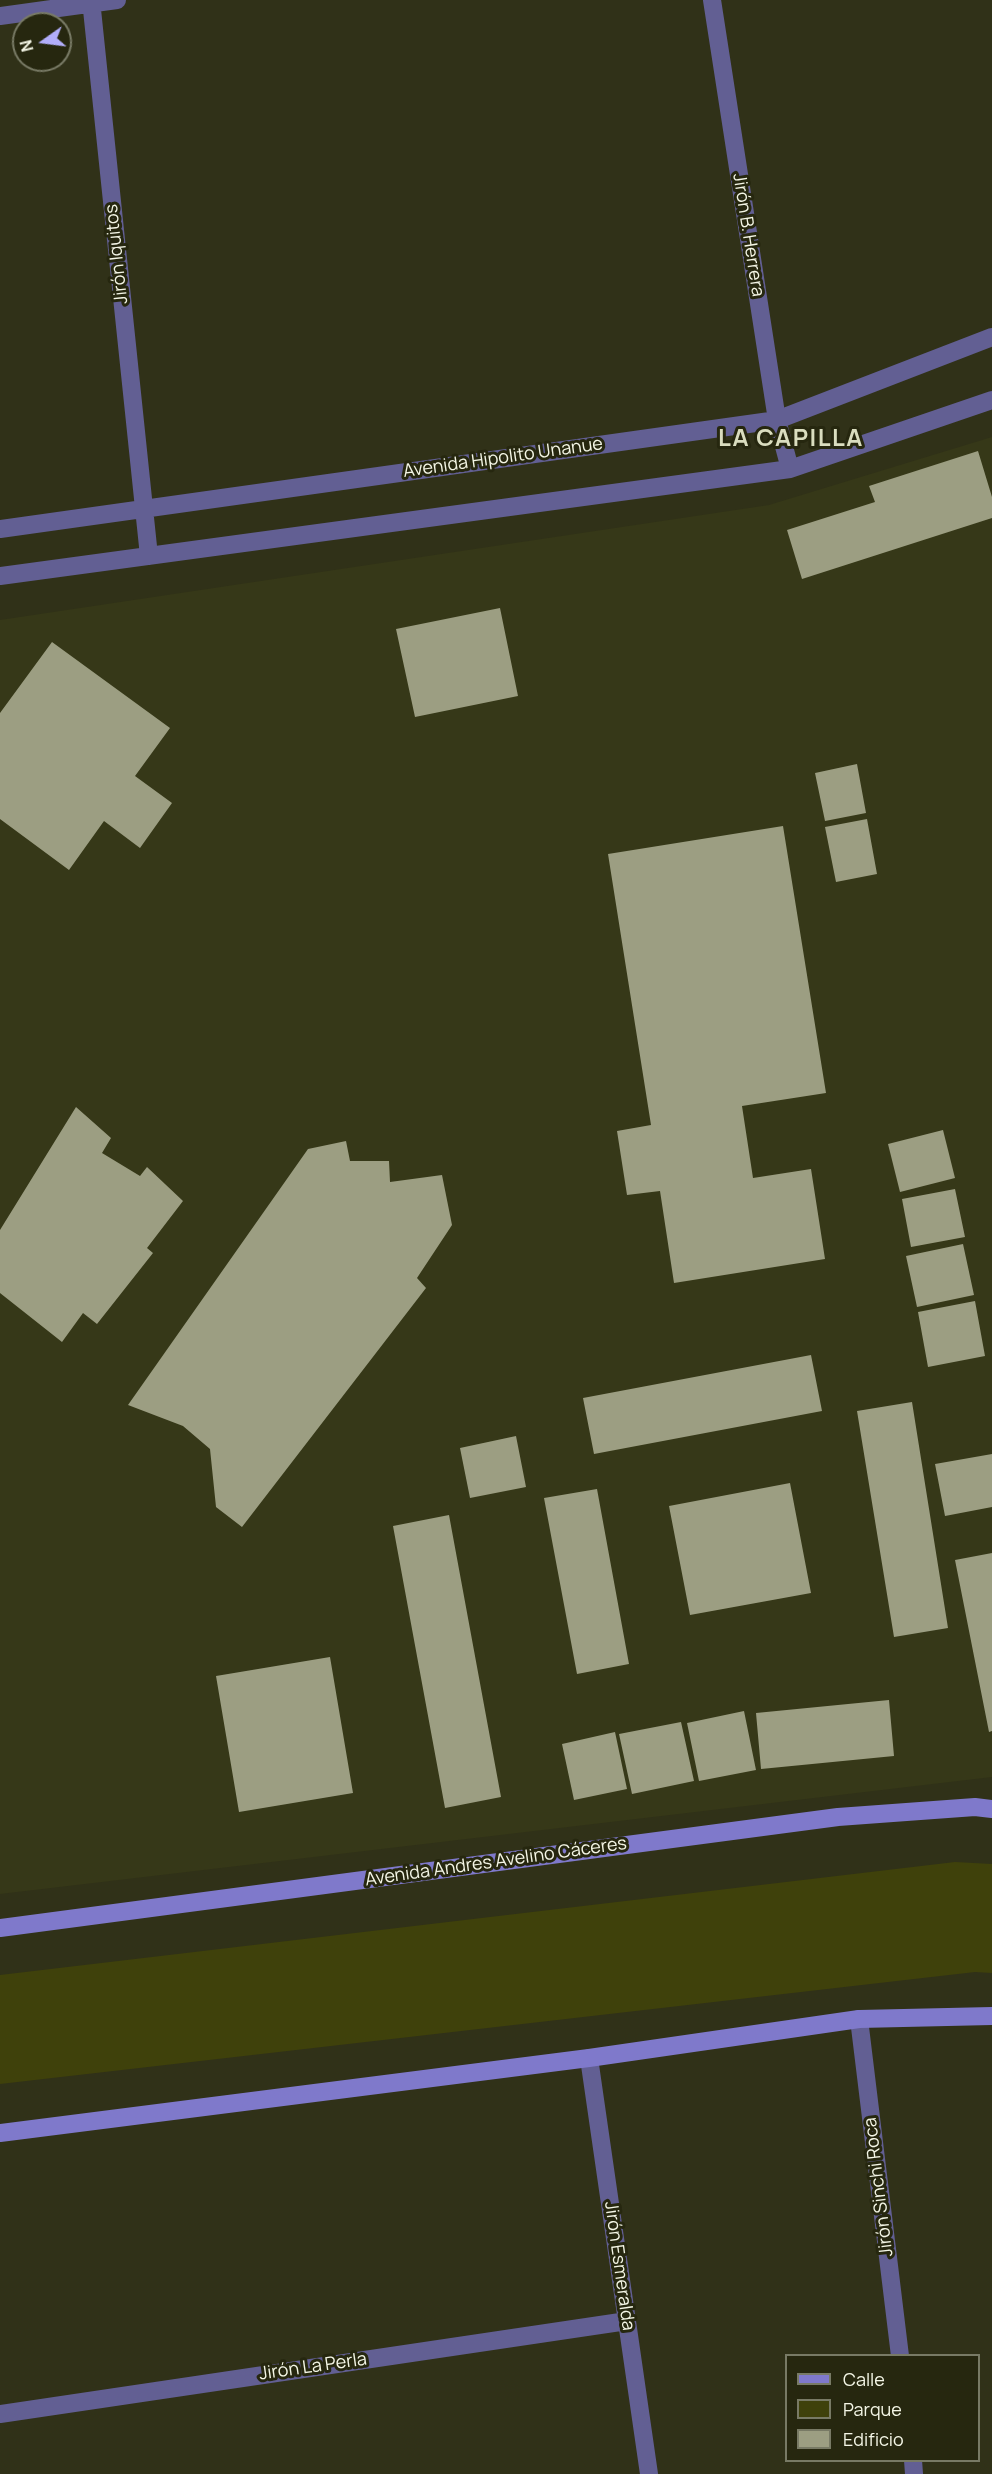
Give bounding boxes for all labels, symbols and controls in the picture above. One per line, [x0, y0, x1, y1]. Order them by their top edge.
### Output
north arrow [12, 12, 72, 72]
text: N [14, 38, 39, 54]
street label: Jirón B. Herrera [728, 172, 768, 298]
street label: Jirón Iquitos [101, 203, 133, 305]
district label: LA CAPILLA [718, 425, 864, 453]
street label: Avenida Hipolito Unanue [402, 433, 604, 483]
street label: Avenida Andres Avelino Cáceres [364, 1833, 628, 1891]
street label: Jirón Sinchi Roca [860, 2116, 898, 2258]
street label: Jirón Esmeralda [599, 2200, 639, 2332]
street label: Jirón La Perla [258, 2349, 368, 2385]
legend [785, 2354, 980, 2462]
text: Calle [843, 2367, 885, 2391]
text: Parque [843, 2397, 902, 2421]
text: Edificio [843, 2427, 904, 2451]

